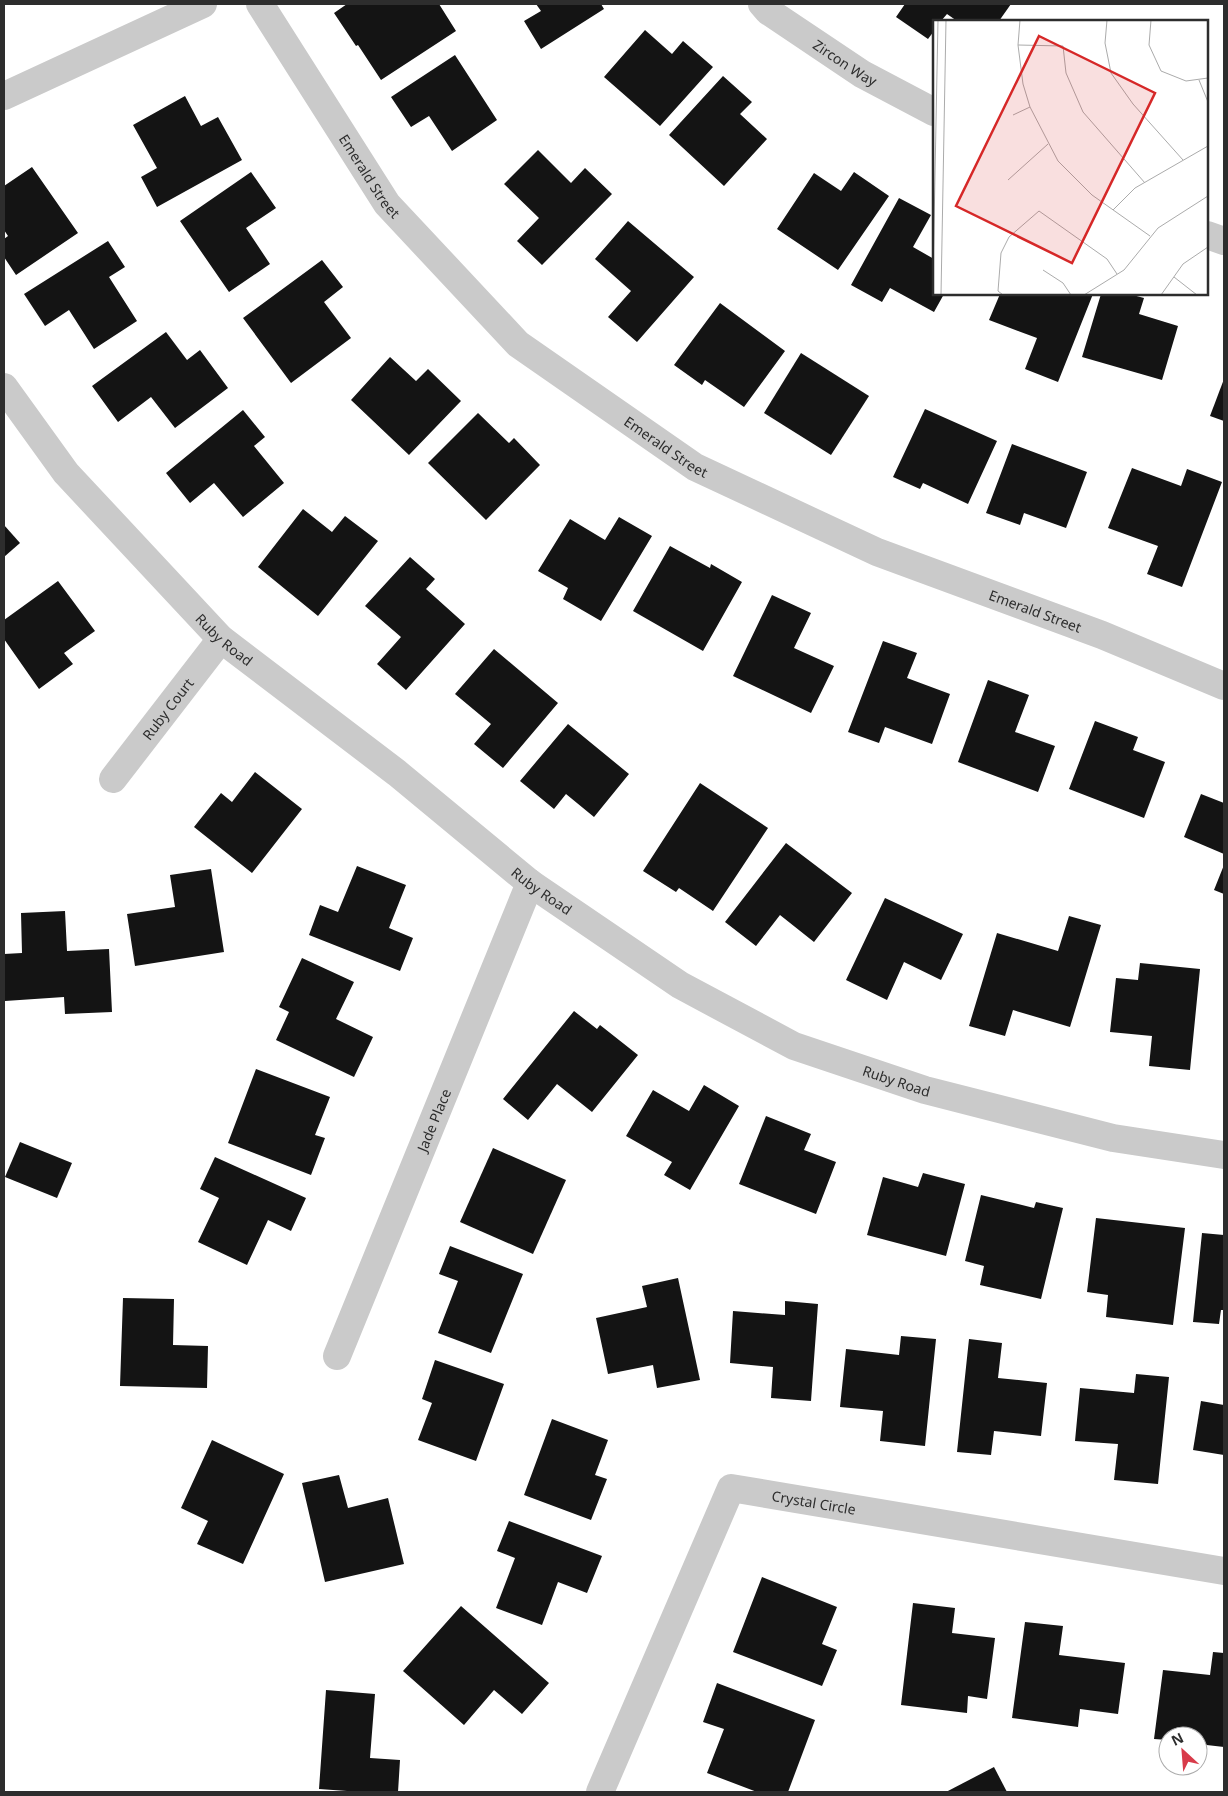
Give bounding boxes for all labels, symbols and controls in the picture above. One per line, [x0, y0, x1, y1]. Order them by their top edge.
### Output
inset map [933, 20, 1208, 295]
street label: Zircon Way [810, 35, 881, 90]
street label: Emerald Street [335, 130, 405, 222]
street label: Emerald Street [621, 411, 711, 481]
street label: Emerald Street [987, 585, 1084, 636]
street label: Ruby Road [192, 609, 257, 670]
street label: Ruby Court [137, 674, 197, 743]
street label: Ruby Road [508, 862, 576, 918]
street label: Ruby Road [860, 1060, 932, 1101]
street label: Jade Place [411, 1085, 455, 1156]
street label: Crystal Circle [770, 1486, 857, 1518]
north arrow [1158, 1726, 1208, 1776]
text: N [1168, 1728, 1186, 1750]

